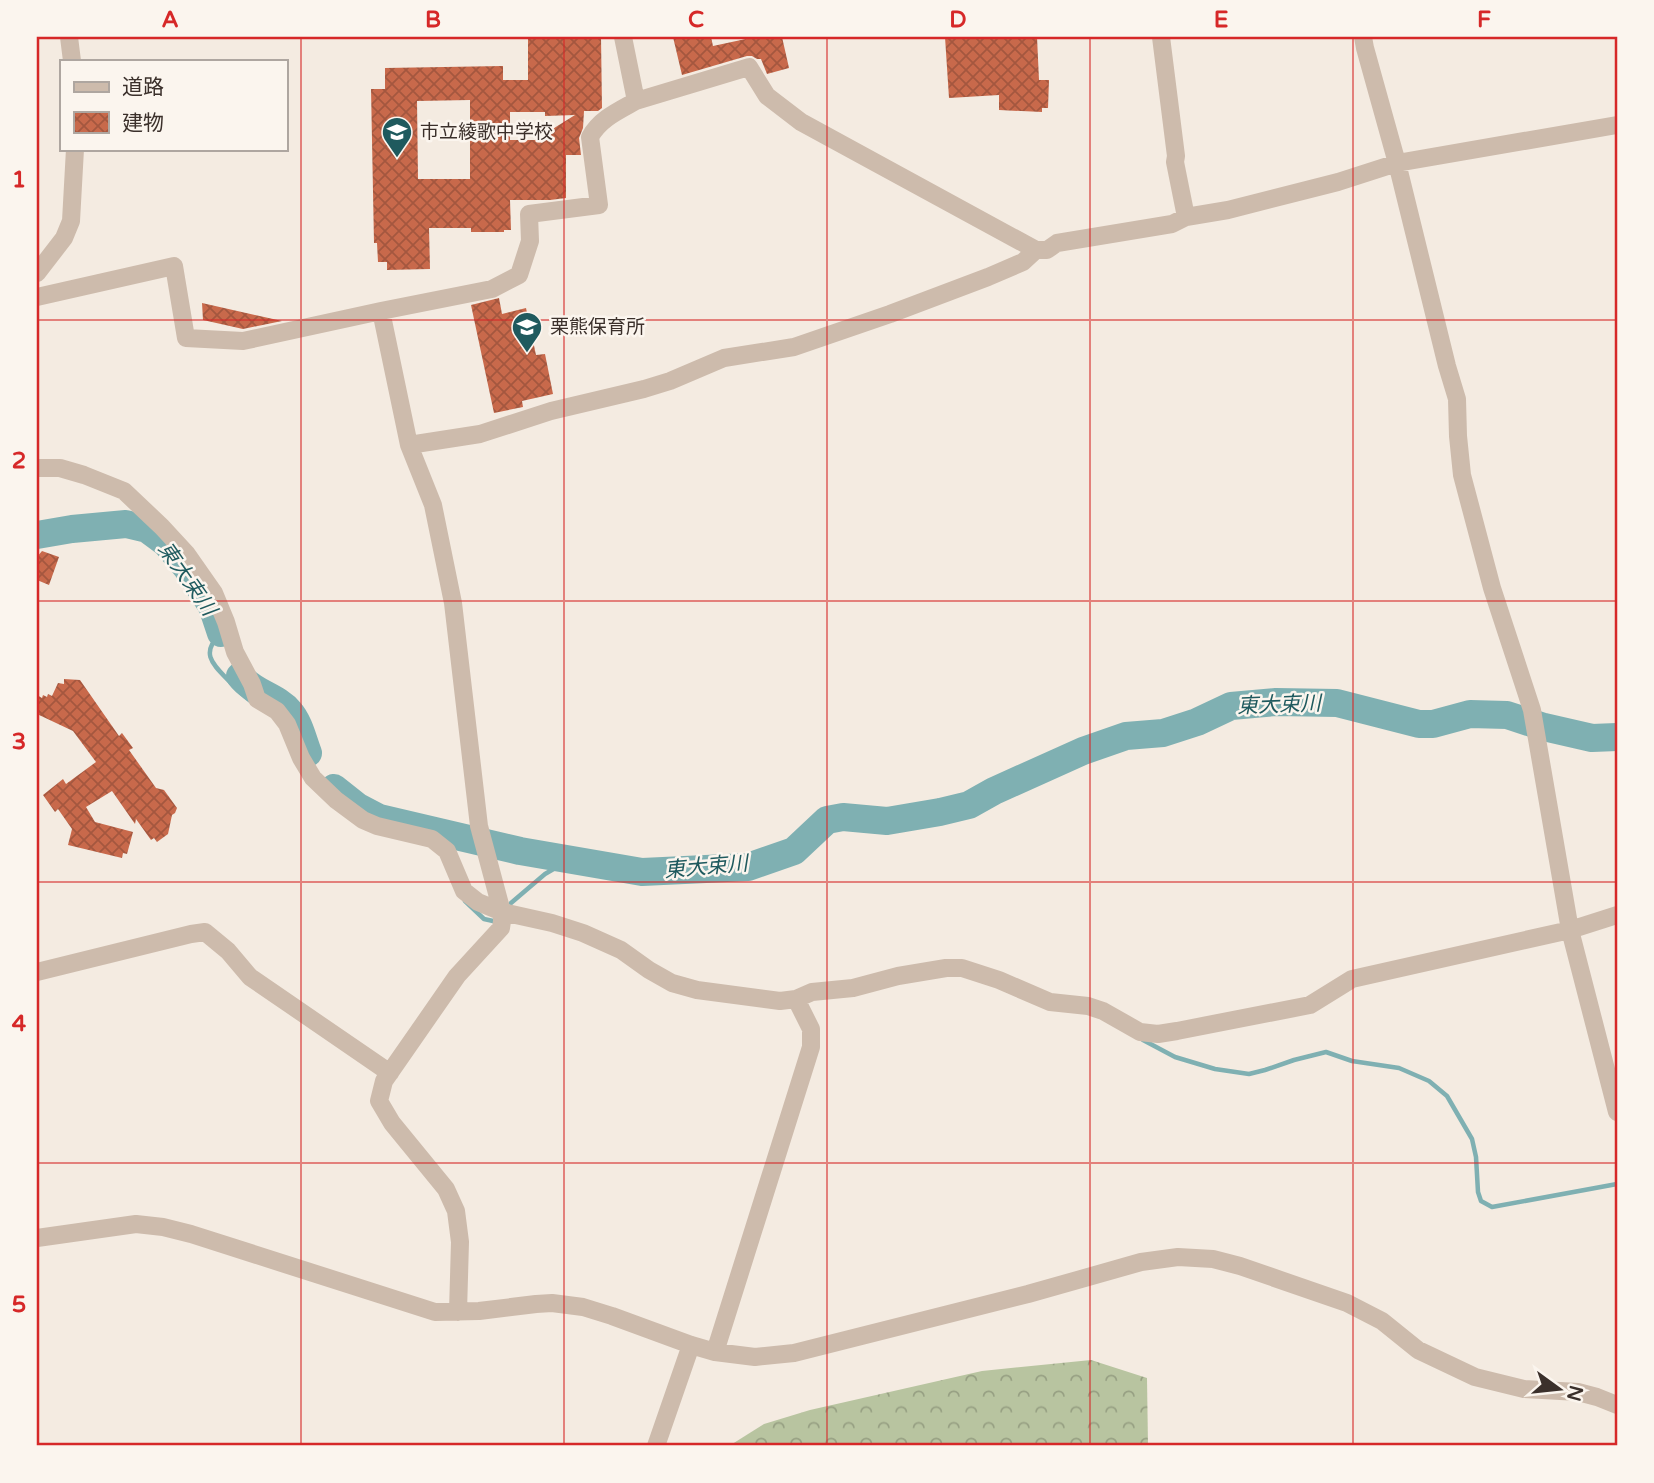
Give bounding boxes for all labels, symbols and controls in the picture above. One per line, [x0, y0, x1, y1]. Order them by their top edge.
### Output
text: A [161, 6, 179, 34]
text: B [425, 6, 441, 34]
text: C [688, 6, 704, 34]
text: D [949, 6, 967, 34]
text: E [1214, 6, 1228, 34]
text: F [1477, 6, 1491, 34]
legend [60, 60, 287, 150]
text: 道路 [122, 75, 164, 100]
text: 建物 [122, 111, 164, 136]
school or university icon: 市立綾歌中学校 [380, 115, 414, 159]
place label: 市立綾歌中学校 [420, 121, 553, 143]
text: 1 [12, 166, 26, 194]
school or university icon: 栗熊保育所 [510, 310, 544, 354]
place label: 栗熊保育所 [550, 316, 645, 338]
text: 2 [12, 447, 26, 475]
water label: 東大束川 [153, 537, 222, 622]
water label: 東大束川 [1237, 691, 1323, 719]
text: 3 [12, 728, 26, 756]
water label: 東大束川 [663, 851, 751, 883]
text: 4 [12, 1010, 27, 1038]
text: 5 [12, 1291, 26, 1319]
north arrow [1524, 1354, 1594, 1424]
text: N [1562, 1383, 1587, 1403]

